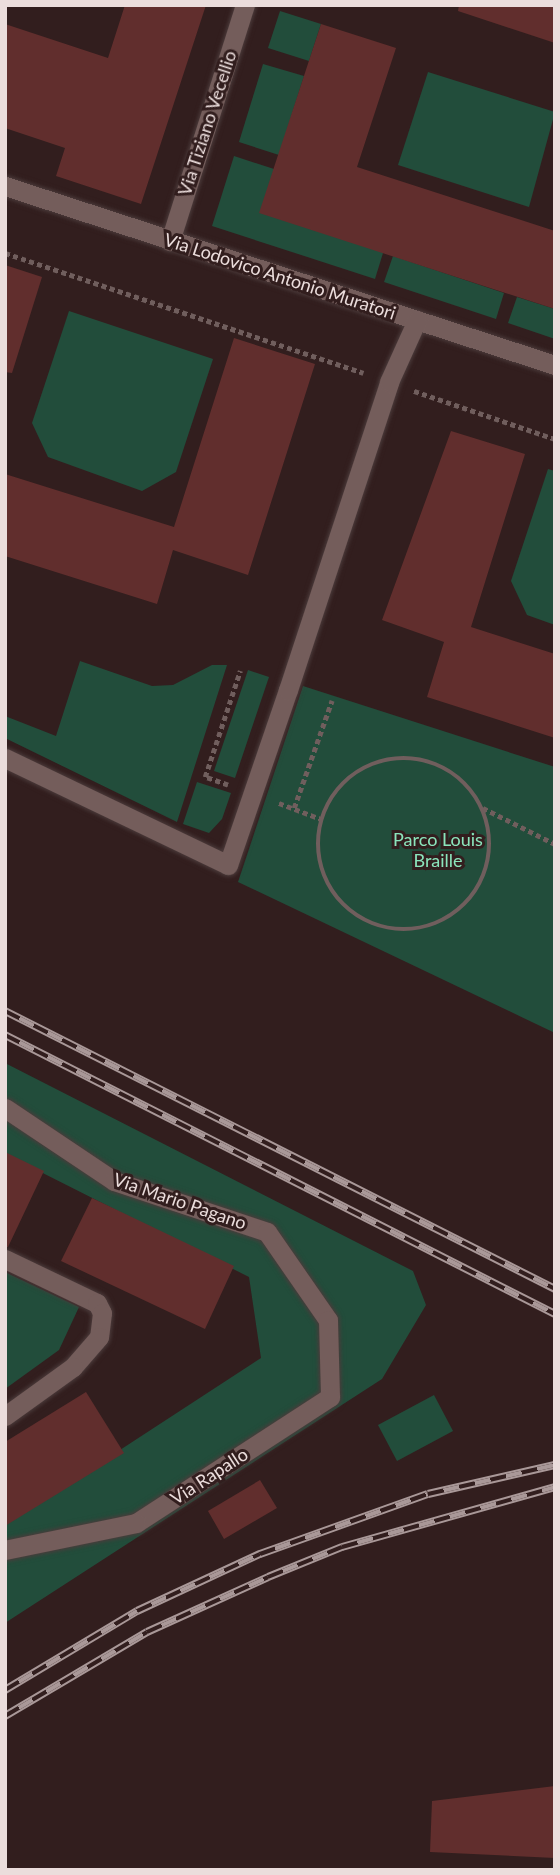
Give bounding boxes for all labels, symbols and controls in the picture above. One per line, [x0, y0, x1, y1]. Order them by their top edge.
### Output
street label: Via Tiziano Vecellio [173, 47, 241, 199]
street label: Via Lodovico Antonio Muratori [161, 228, 399, 324]
park label: Parco Louis Braille [393, 829, 483, 872]
street label: Via Mario Pagano [111, 1168, 249, 1234]
street label: Via Rapallo [166, 1443, 252, 1509]

